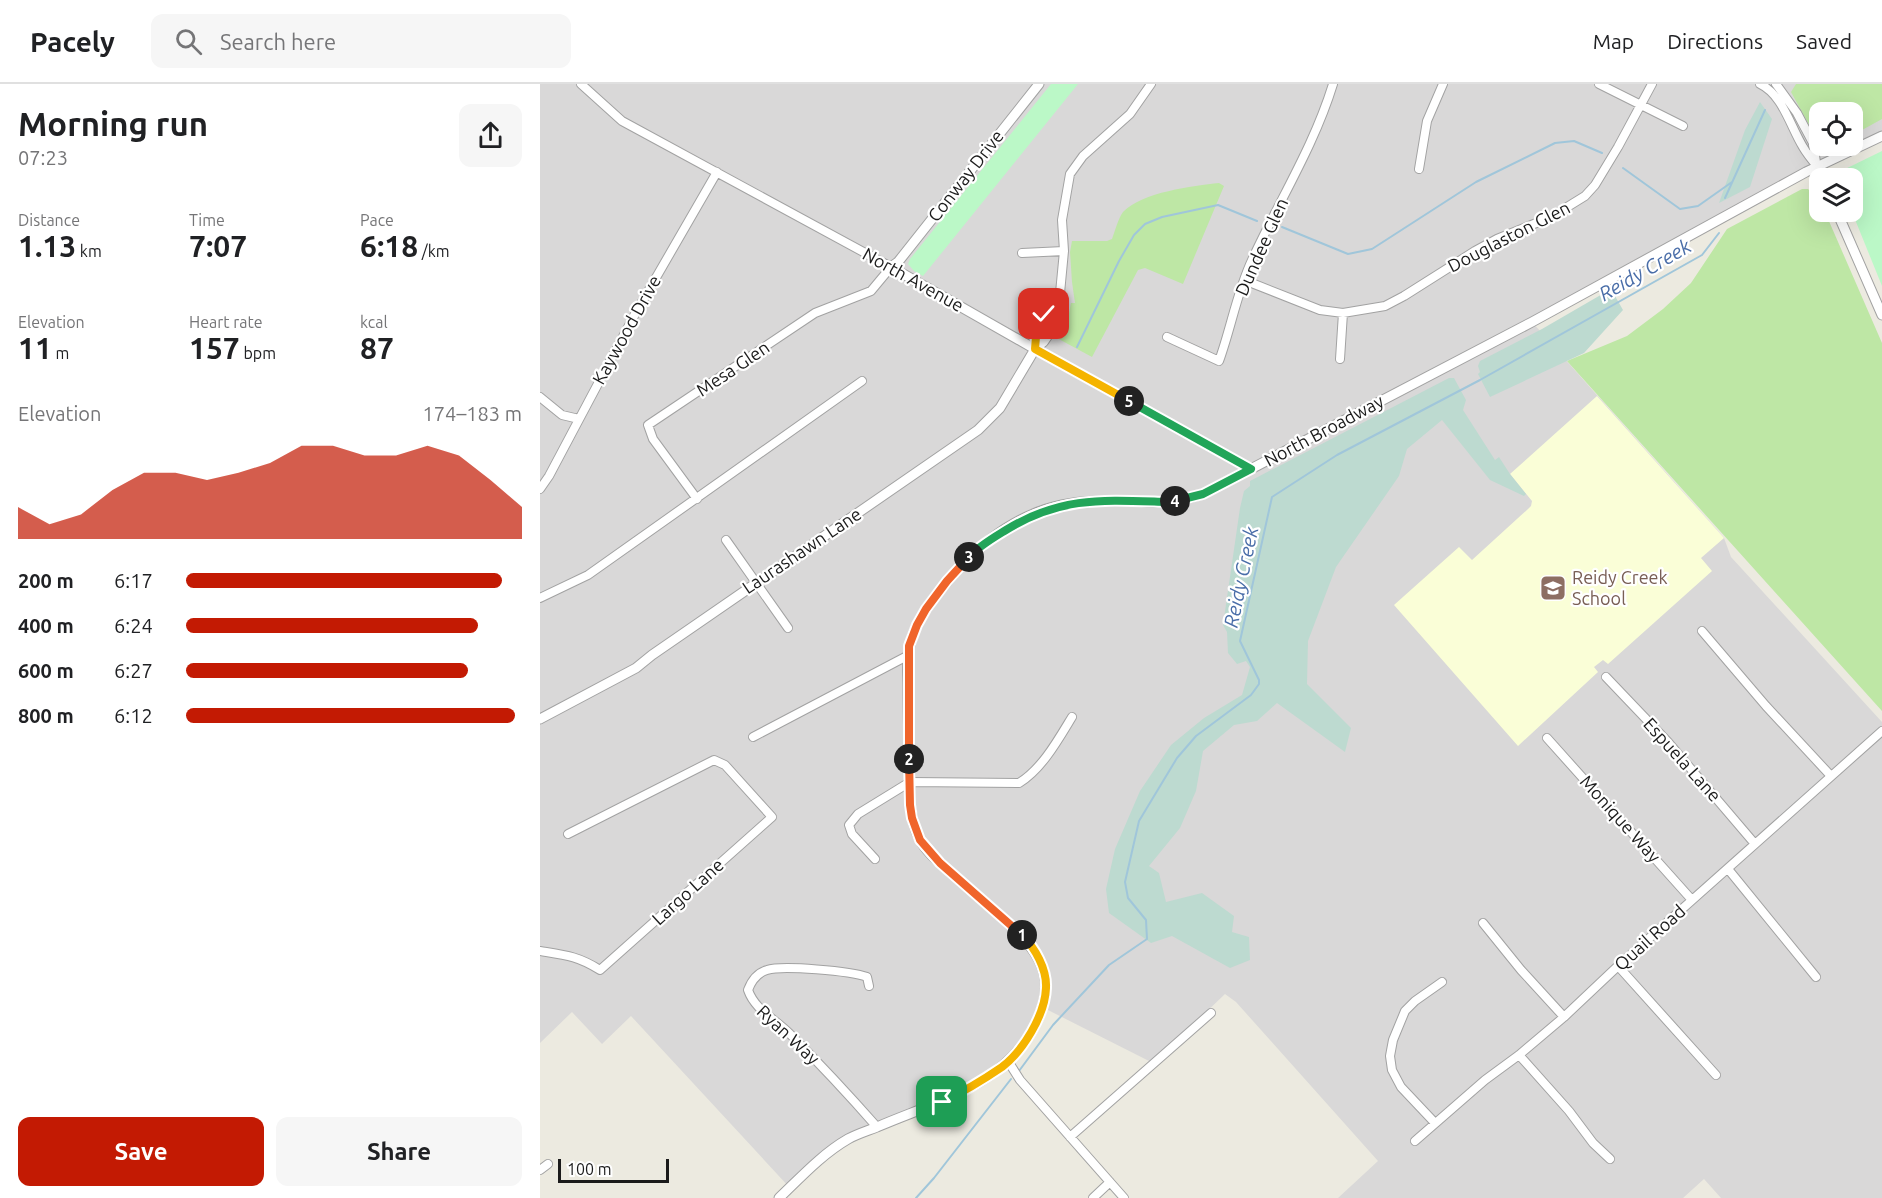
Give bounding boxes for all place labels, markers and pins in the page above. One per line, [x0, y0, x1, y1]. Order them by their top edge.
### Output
pin [1018, 288, 1069, 339]
pin: 5 [1114, 386, 1144, 416]
pin: 4 [1160, 486, 1190, 516]
pin: 3 [954, 542, 984, 572]
place label: Reidy Creek School [1572, 567, 1668, 608]
school or university icon: Reidy Creek School [1538, 573, 1568, 603]
pin: 2 [894, 744, 924, 774]
pin: 1 [1007, 920, 1037, 950]
pin [916, 1076, 967, 1127]

